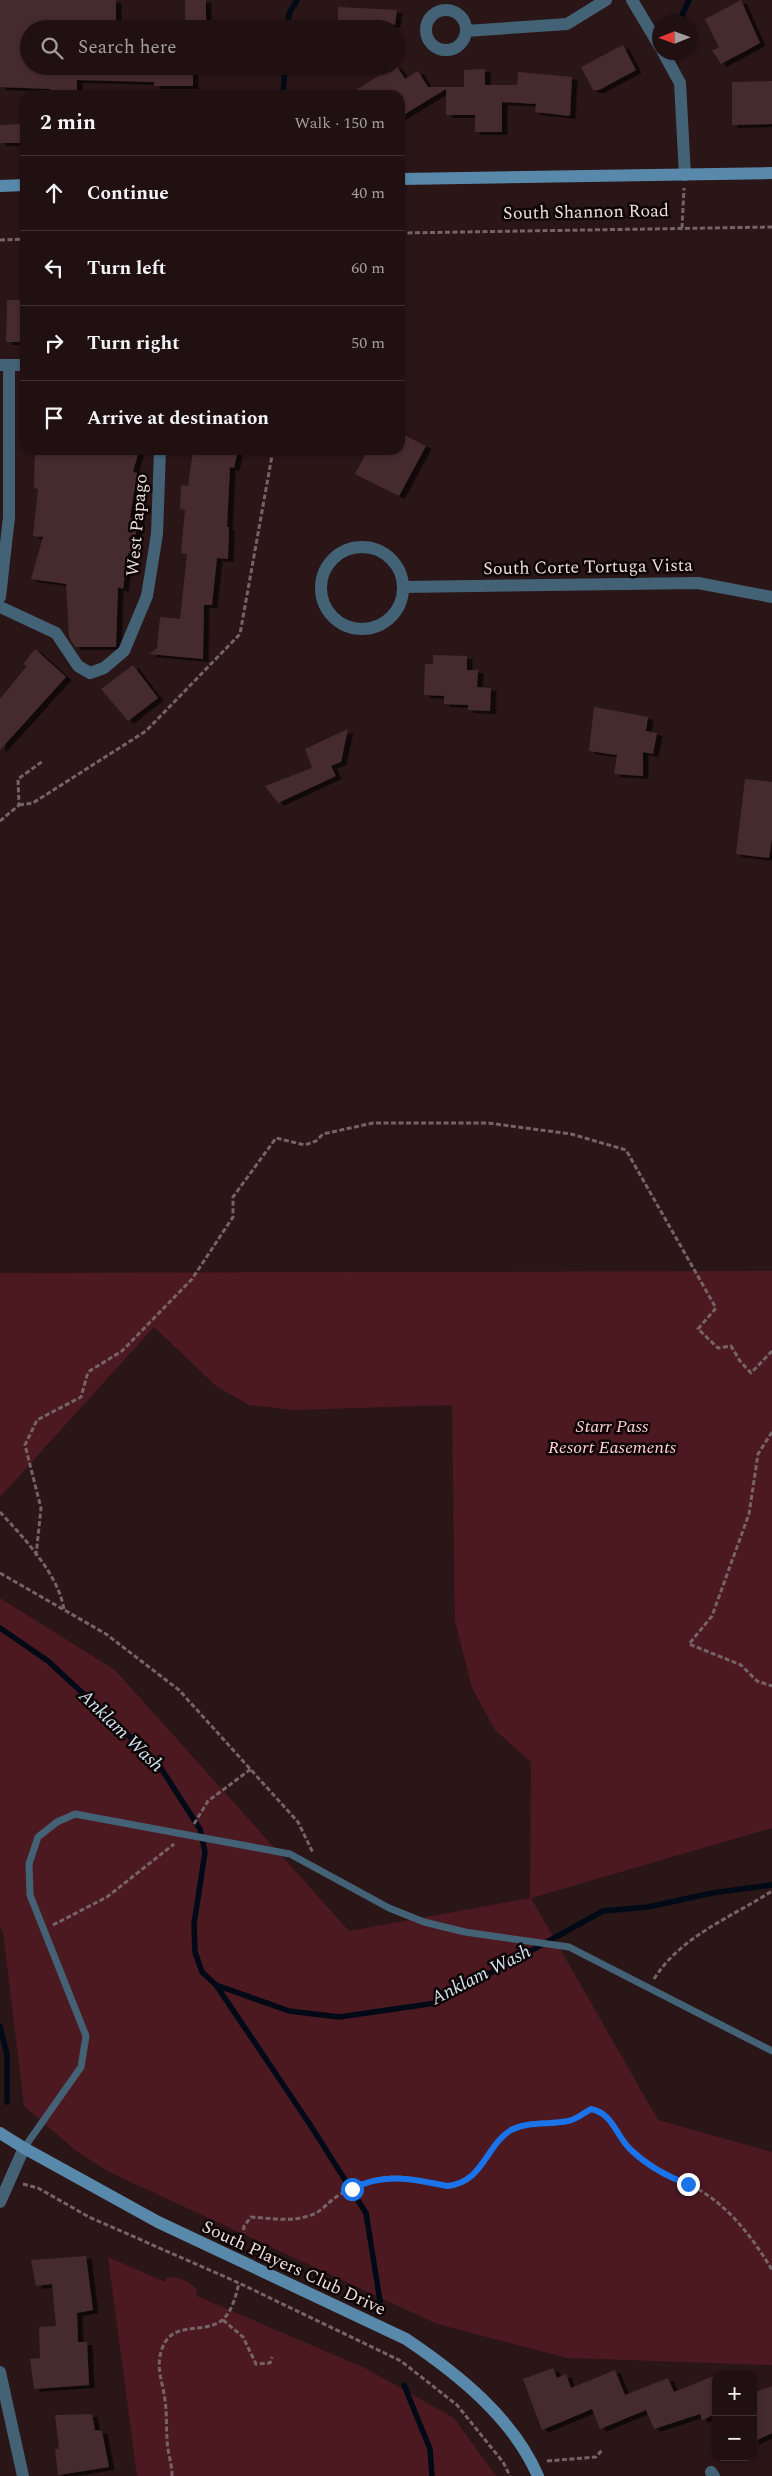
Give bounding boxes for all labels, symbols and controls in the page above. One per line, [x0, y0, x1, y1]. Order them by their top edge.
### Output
north arrow [652, 15, 697, 60]
search box [20, 20, 405, 75]
text: Search here [78, 33, 177, 62]
icon: search [38, 34, 66, 62]
text: 2 min [40, 107, 96, 139]
text: Walk · 150 m [294, 111, 385, 135]
icon: ahead [40, 179, 68, 207]
text: Continue [87, 179, 169, 208]
text: 40 m [351, 181, 385, 205]
street label: South Shannon Road [503, 197, 669, 227]
icon: left [40, 254, 68, 282]
text: Turn left [87, 254, 166, 283]
text: 60 m [351, 256, 385, 280]
icon: right [40, 329, 68, 357]
text: Turn right [87, 329, 180, 358]
text: 50 m [351, 331, 385, 355]
icon: arrive [40, 404, 68, 432]
text: Arrive at destination [87, 404, 269, 433]
street label: West Papago [119, 473, 155, 577]
street label: South Corte Tortuga Vista [483, 552, 693, 582]
park label: Starr Pass Resort Easements [548, 1413, 677, 1461]
water label: Anklam Wash [71, 1682, 170, 1779]
water label: Anklam Wash [425, 1937, 536, 2013]
route end [677, 2173, 700, 2196]
route start [341, 2178, 364, 2201]
street label: South Players Club Drive [197, 2213, 391, 2323]
map controls [712, 2371, 757, 2461]
button: + [712, 2371, 757, 2416]
button: − [712, 2416, 757, 2461]

